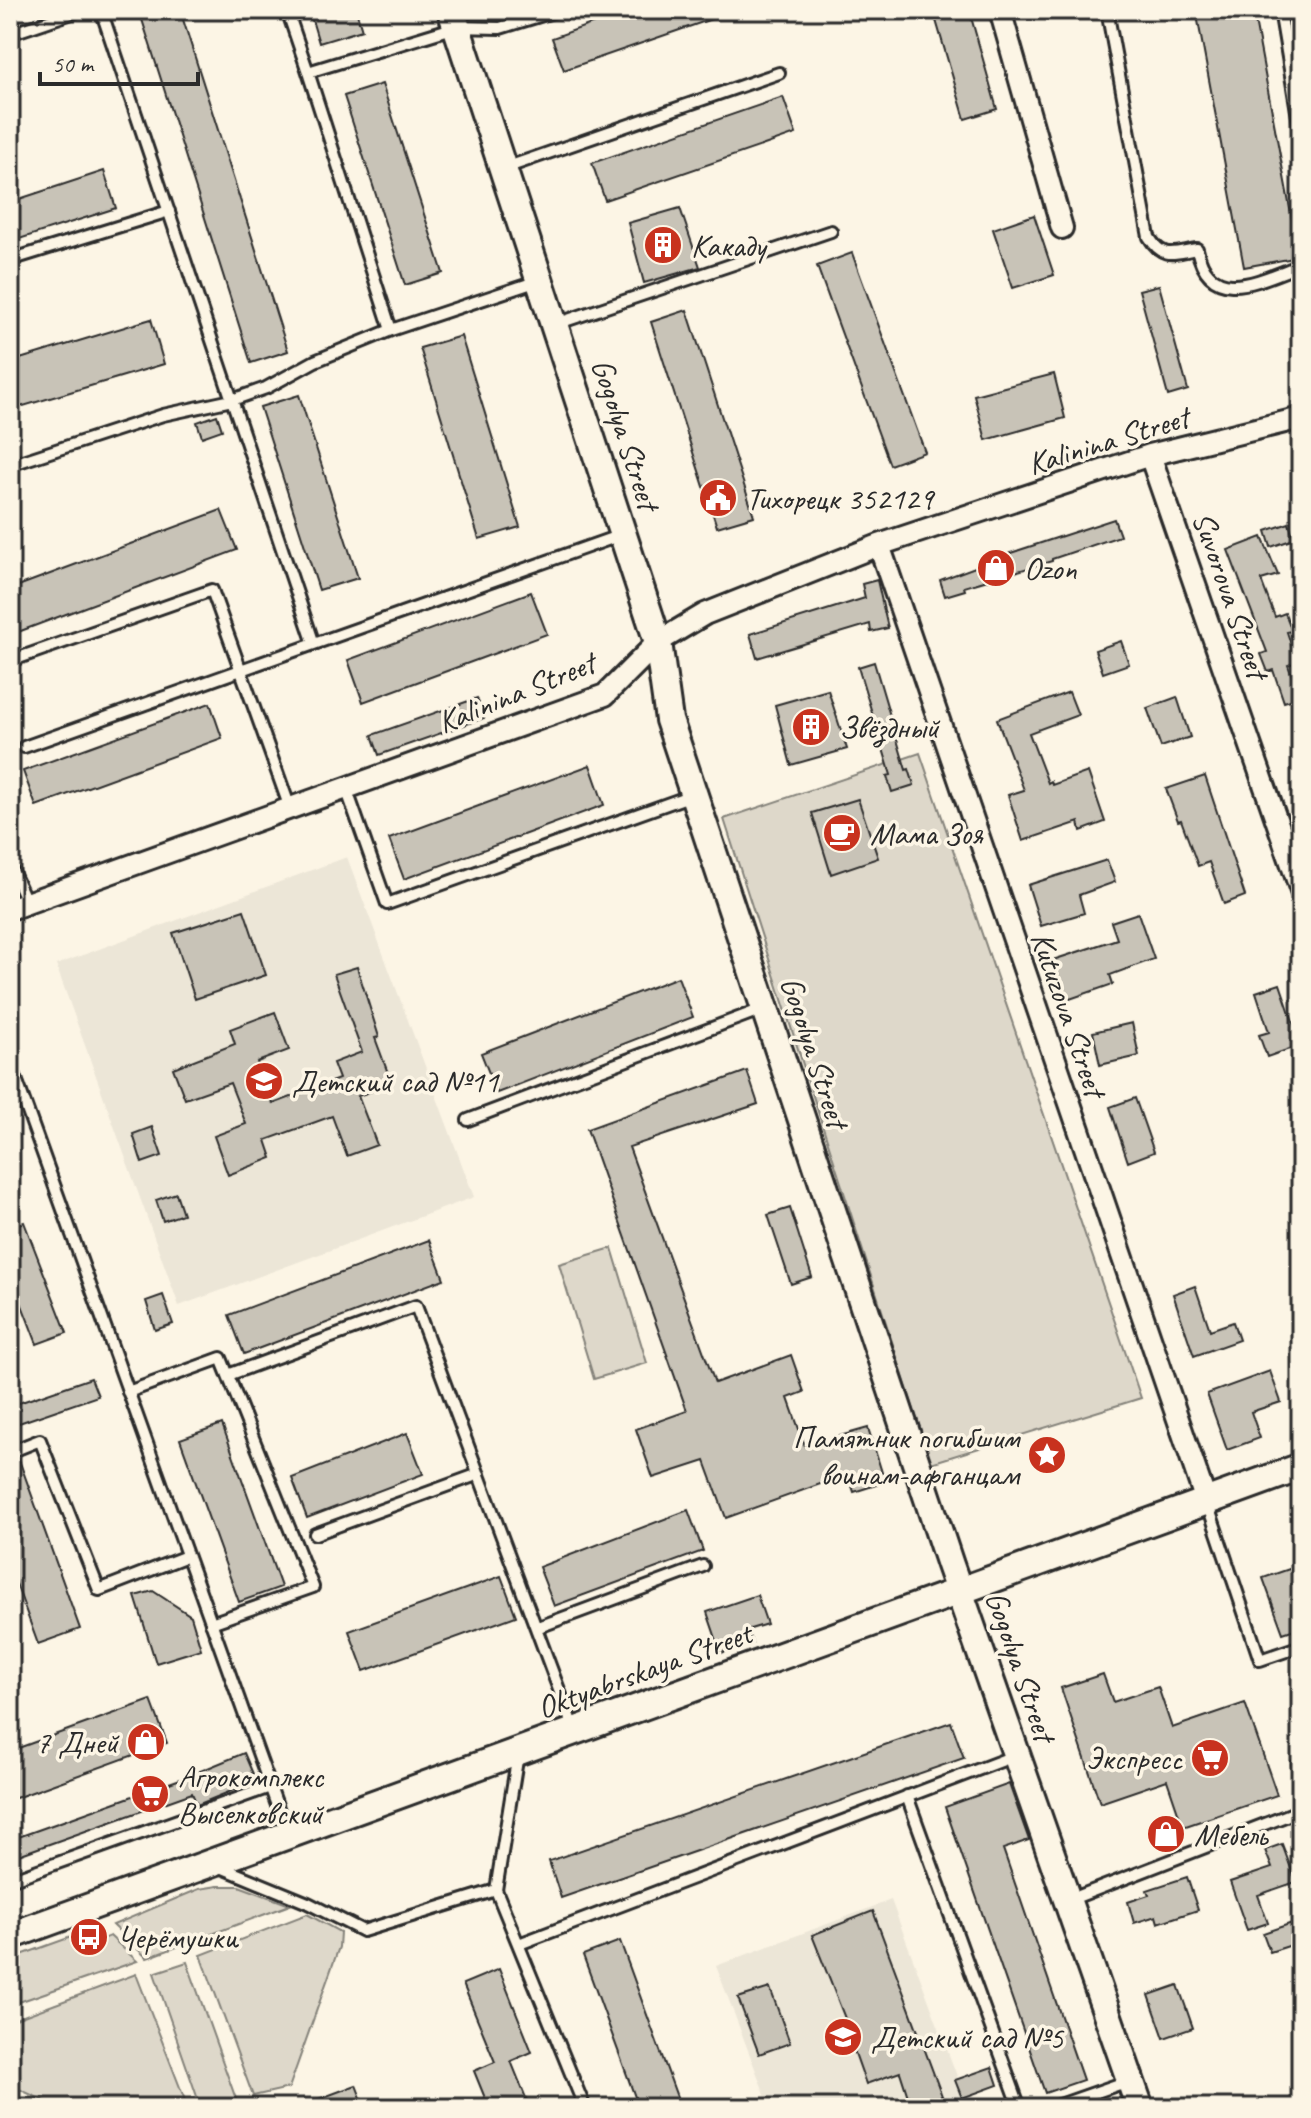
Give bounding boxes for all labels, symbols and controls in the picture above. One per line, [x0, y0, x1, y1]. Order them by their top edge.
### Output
scale bar [40, 36, 198, 86]
text: 50 m [52, 49, 95, 79]
building icon: Какаду [642, 224, 684, 266]
place label: Какаду [691, 225, 768, 266]
street label: Gogolya Street [582, 353, 671, 519]
street label: Kalinina Street [1023, 395, 1198, 484]
public building icon: Тихорецк 352129 [697, 477, 739, 519]
place label: Тихорецк 352129 [746, 478, 936, 519]
street label: Suvorova Street [1183, 506, 1280, 688]
shop icon: Ozon [975, 547, 1017, 589]
place label: Ozon [1024, 548, 1077, 589]
street label: Kalinina Street [431, 641, 605, 743]
building icon: Звёздный [790, 706, 832, 748]
place label: Звёздный [839, 707, 941, 748]
cafe icon: Мама Зоя [821, 812, 863, 854]
place label: Мама Зоя [870, 813, 984, 854]
street label: Kutuzova Street [1021, 926, 1117, 1106]
street label: Gogolya Street [771, 971, 860, 1137]
school or university icon: Детский сад №11 [243, 1060, 285, 1102]
place label: Детский сад №11 [292, 1061, 500, 1102]
place label: Памятник погибшим воинам-афганцам [793, 1417, 1021, 1495]
place icon: Памятник погибшим воинам-афганцам [1026, 1434, 1068, 1476]
street label: Gogolya Street [976, 1586, 1067, 1751]
street label: Oktyabrskaya Street [531, 1612, 760, 1728]
shop icon: 7 Дней [125, 1721, 167, 1763]
place label: 7 Дней [36, 1722, 120, 1763]
supermarket icon: Экспресс [1189, 1737, 1231, 1779]
place label: Экспресс [1086, 1738, 1183, 1779]
place label: Агрокомплекс Выселковский [178, 1756, 325, 1834]
supermarket icon: Агрокомплекс Выселковский [129, 1773, 171, 1815]
shop icon: Мебель [1145, 1813, 1187, 1855]
place label: Мебель [1194, 1814, 1269, 1855]
bus stop icon: Черёмушки [68, 1916, 110, 1958]
place label: Черёмушки [117, 1917, 239, 1958]
school or university icon: Детский сад №5 [822, 2016, 864, 2058]
place label: Детский сад №5 [871, 2017, 1065, 2058]

